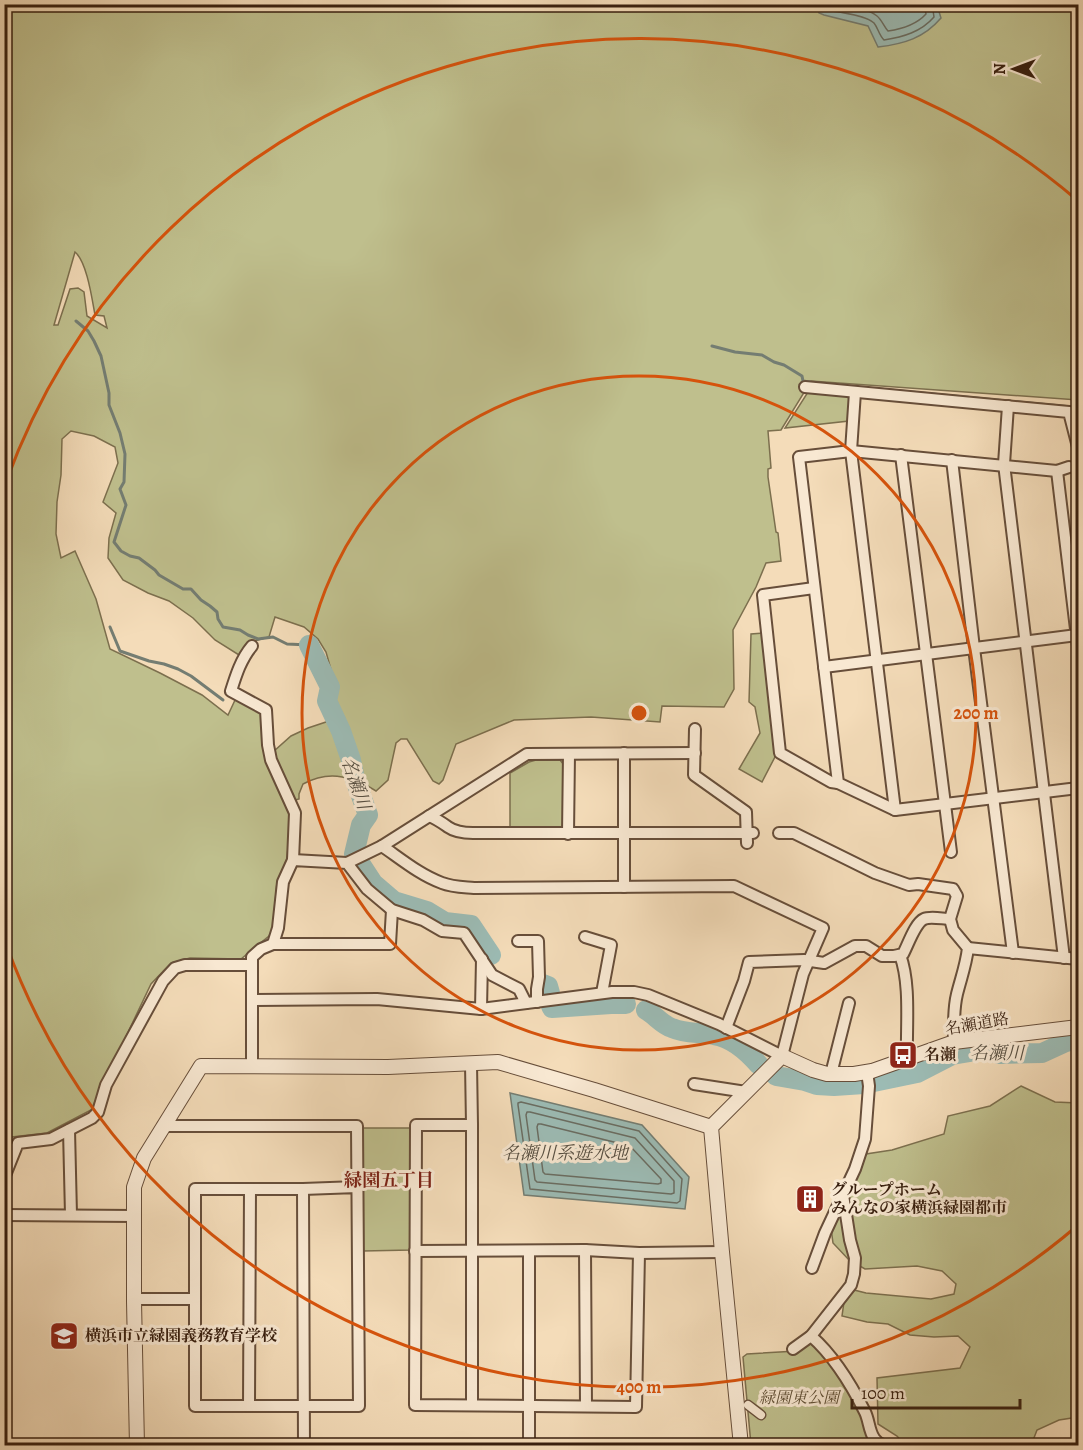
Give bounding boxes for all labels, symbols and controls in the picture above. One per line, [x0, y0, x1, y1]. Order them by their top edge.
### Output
north arrow [984, 39, 1044, 99]
text: N [989, 63, 1011, 75]
text: 200 m [953, 701, 999, 725]
centre of rings [629, 703, 649, 723]
water label: 名瀬川 [336, 754, 377, 814]
street label: 名瀬道路 [944, 1008, 1010, 1040]
bus stop icon: 名瀬 [887, 1039, 919, 1071]
water label: 名瀬川 [970, 1041, 1026, 1065]
place label: 名瀬 [924, 1044, 956, 1066]
water label: 名瀬川系遊水地 [502, 1141, 630, 1165]
district label: 緑園五丁目 [344, 1168, 434, 1192]
place label: グループホーム みんなの家横浜緑園都市 [831, 1179, 1007, 1219]
building icon: グループホーム みんなの家横浜緑園都市 [794, 1183, 826, 1215]
school or university icon: 横浜市立緑園義務教育学校 [48, 1320, 80, 1352]
place label: 横浜市立緑園義務教育学校 [85, 1325, 278, 1347]
scale bar [852, 1372, 1020, 1410]
text: 400 m [617, 1375, 661, 1399]
text: 100 m [861, 1381, 905, 1405]
park label: 緑園東公園 [759, 1387, 842, 1409]

